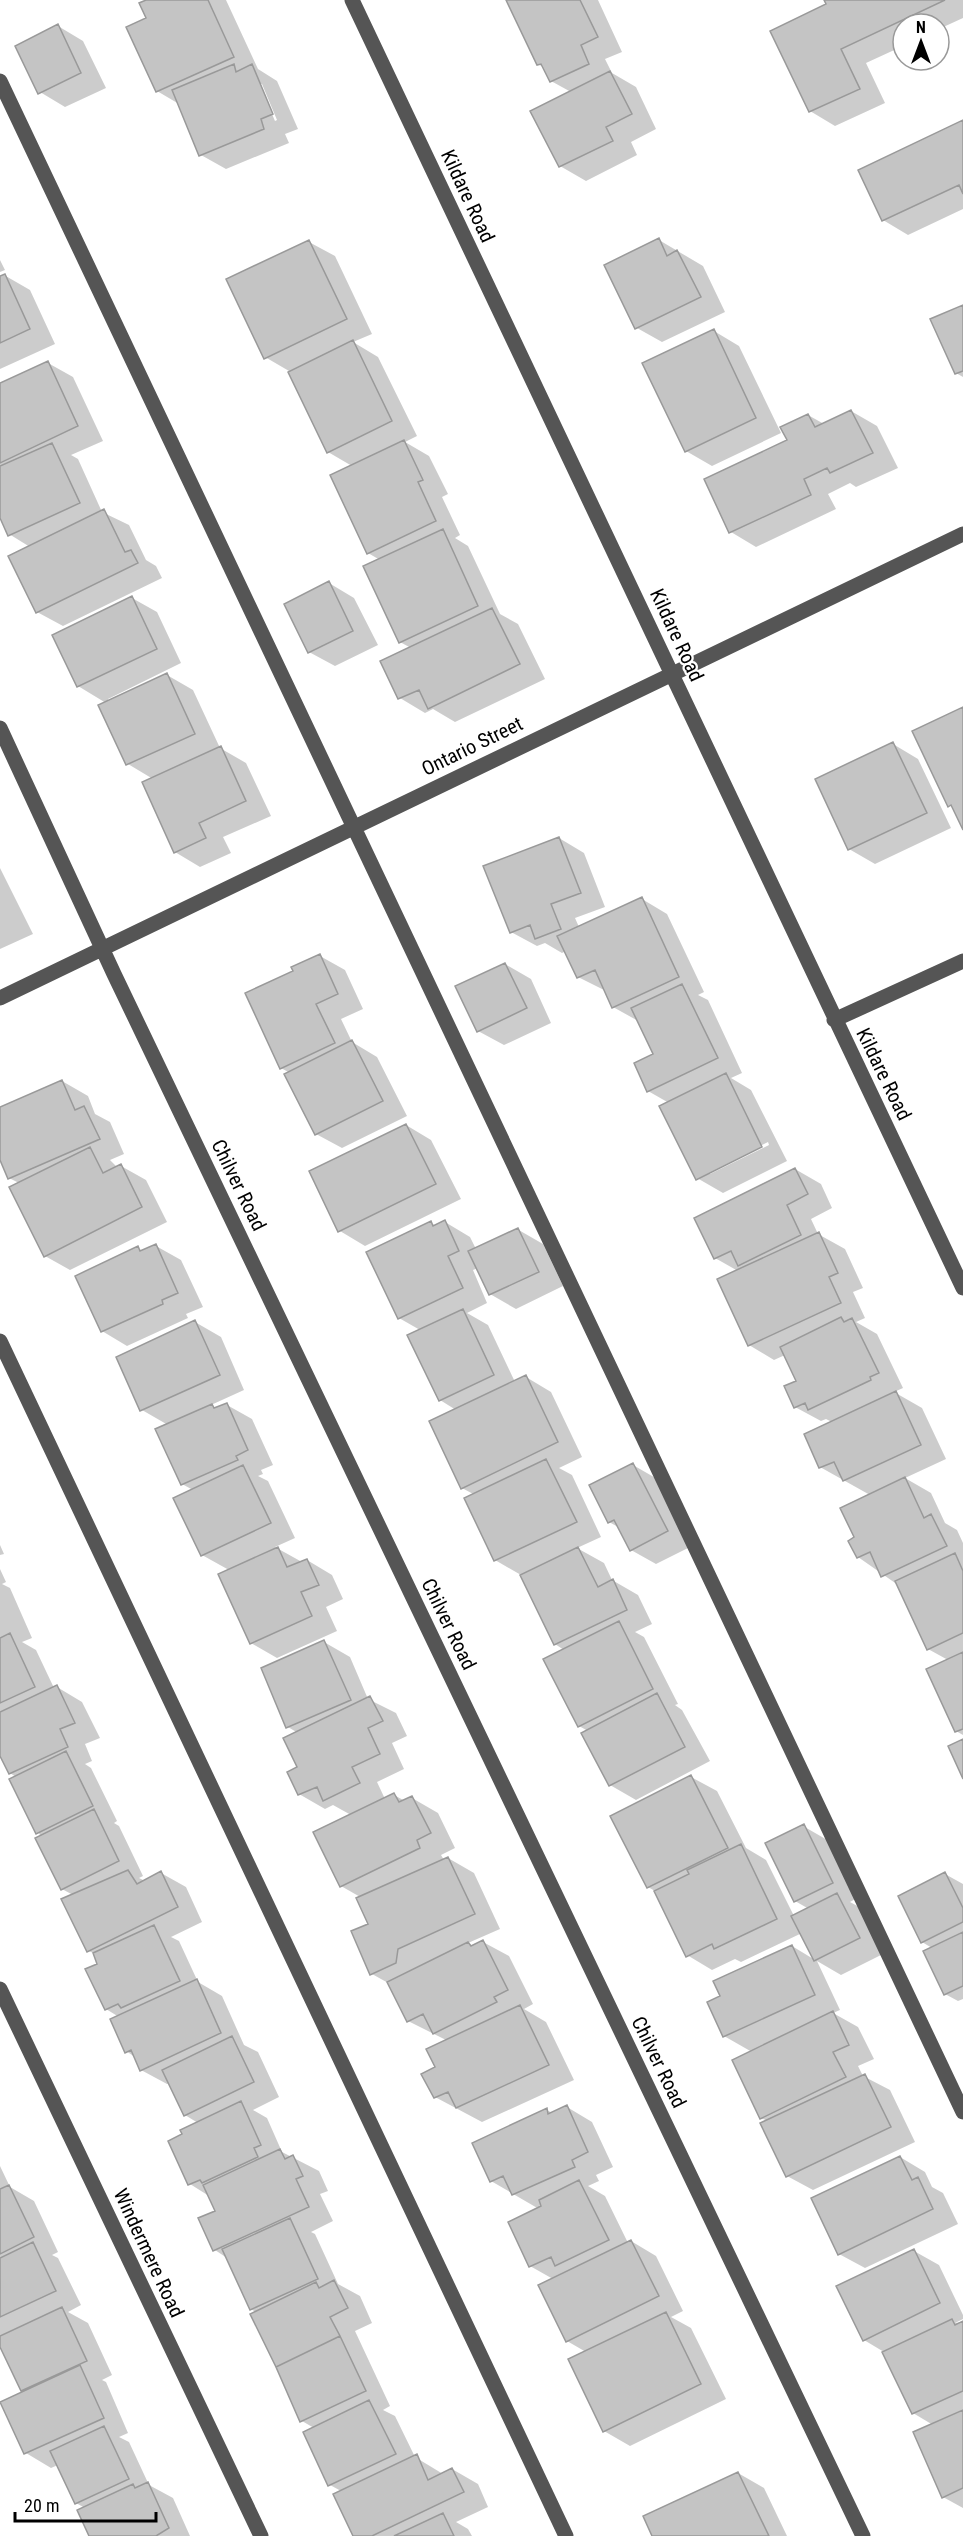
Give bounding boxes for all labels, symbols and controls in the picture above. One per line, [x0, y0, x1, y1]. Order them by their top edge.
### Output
north arrow [891, 12, 951, 72]
text: N [916, 18, 926, 37]
street label: Kildare Road [436, 146, 500, 246]
street label: Kildare Road [645, 585, 709, 685]
street label: Ontario Street [418, 711, 526, 781]
street label: Kildare Road [851, 1024, 917, 1124]
street label: Chilver Road [207, 1135, 271, 1235]
street label: Chilver Road [417, 1574, 481, 1674]
street label: Chilver Road [627, 2012, 691, 2112]
street label: Windermere Road [109, 2185, 189, 2321]
scale bar [15, 2485, 156, 2523]
text: 20 m [24, 2495, 59, 2516]

